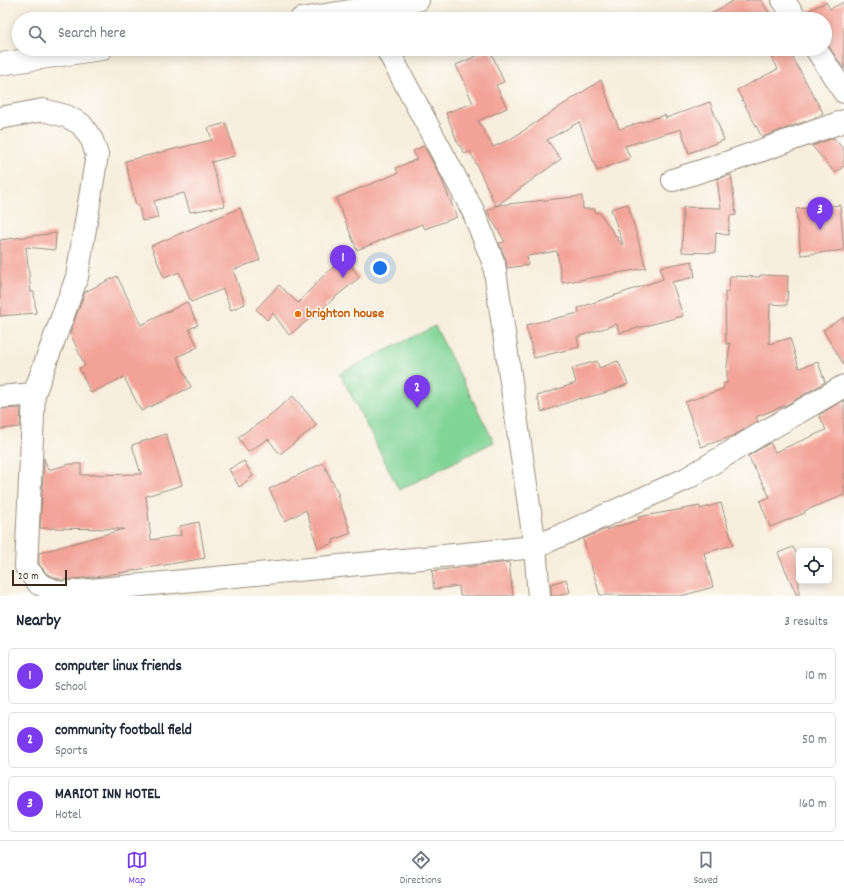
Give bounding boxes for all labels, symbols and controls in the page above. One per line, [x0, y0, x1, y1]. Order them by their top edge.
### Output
search box [12, 12, 832, 56]
icon: search [26, 23, 48, 45]
text: Search here [58, 23, 126, 45]
pin: 3 [807, 197, 833, 230]
pin: 1 [330, 245, 356, 278]
your location [370, 258, 390, 278]
place label: brighton house [306, 304, 384, 324]
marker: brighton house [293, 309, 303, 319]
pin: 2 [404, 375, 430, 408]
map controls [796, 548, 832, 584]
button: locate [796, 548, 832, 584]
scale bar [12, 568, 67, 587]
text: 20 m [18, 569, 39, 585]
text: Nearby [16, 610, 60, 634]
text: 3 results [784, 613, 828, 632]
text: computer linux friends [55, 656, 182, 678]
text: 1 [29, 667, 31, 686]
text: 10 m [805, 667, 827, 686]
text: School [55, 678, 87, 697]
text: community football field [55, 720, 192, 742]
text: 2 [27, 731, 33, 750]
text: 50 m [802, 731, 827, 750]
text: Sports [55, 742, 88, 761]
text: MARIOT INN HOTEL [55, 784, 160, 806]
text: 3 [27, 795, 33, 814]
text: 160 m [799, 795, 827, 814]
text: Hotel [55, 806, 81, 825]
tab: Map [126, 849, 148, 889]
tab: Directions [400, 849, 442, 889]
tab: Saved [693, 849, 718, 889]

